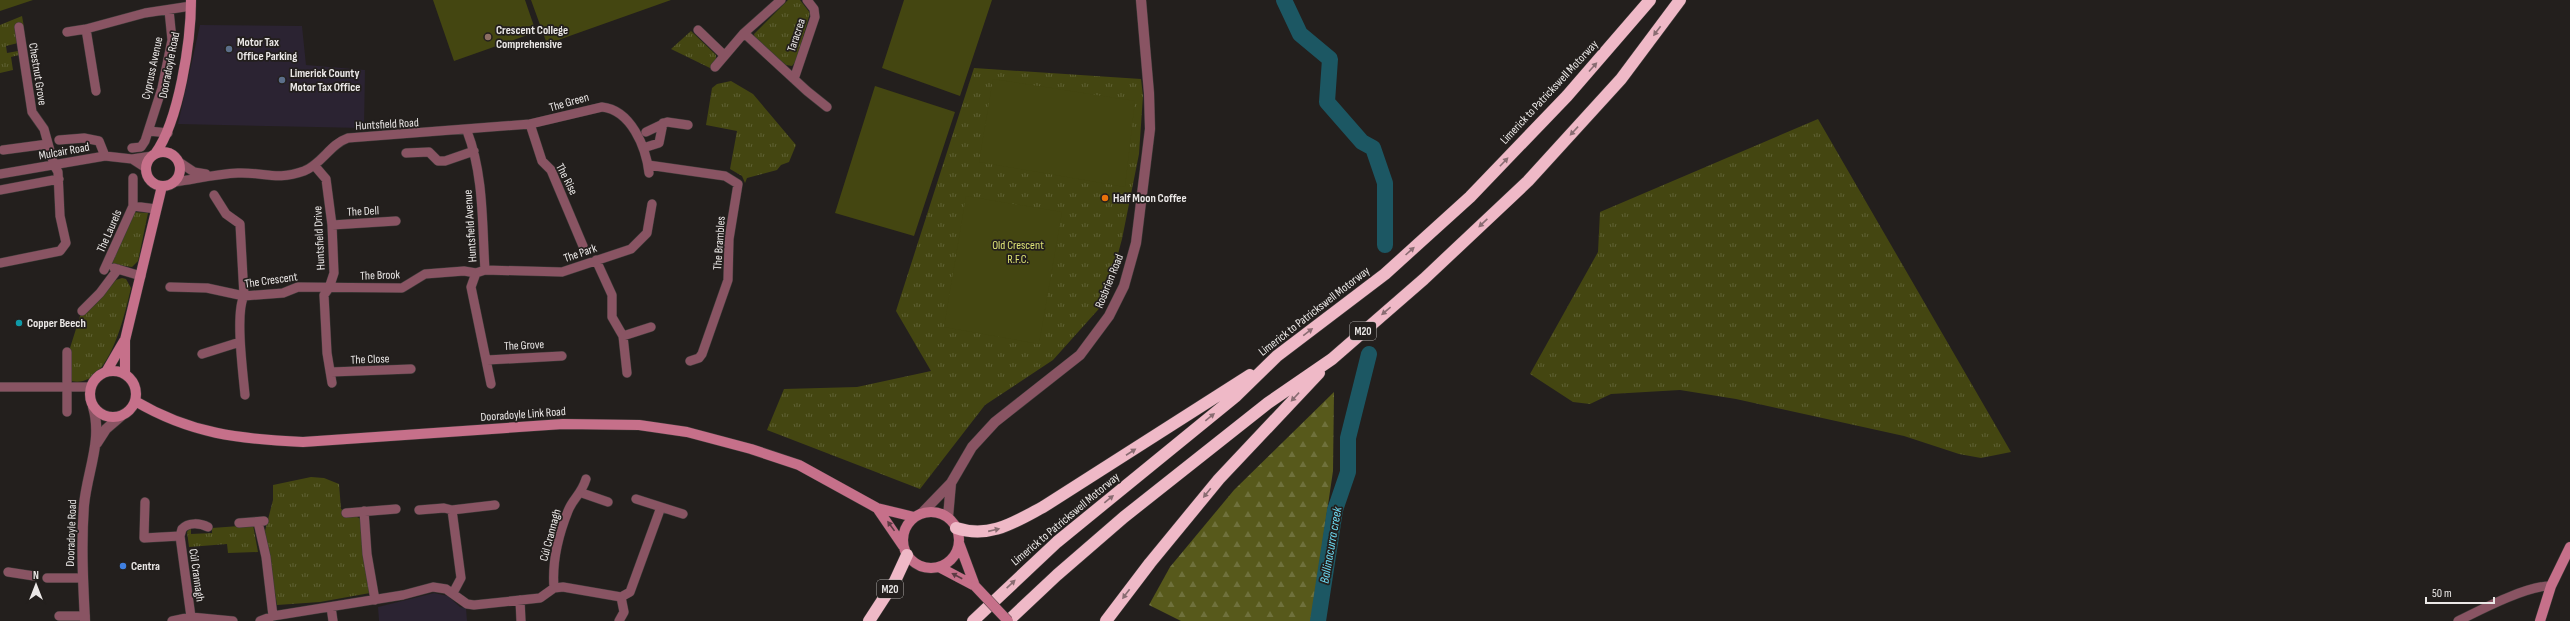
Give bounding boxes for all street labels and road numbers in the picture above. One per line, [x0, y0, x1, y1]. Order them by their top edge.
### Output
street label: Taracrea [784, 16, 809, 54]
street label: Dooradoyle Road [156, 31, 183, 100]
street label: Cypruss Avenue [139, 35, 166, 101]
street label: Limerick to Patrickswell Motorway [1497, 37, 1602, 148]
street label: Chestnut Grove [25, 42, 50, 107]
street label: The Green [548, 90, 591, 115]
street label: Huntsfield Road [355, 115, 419, 134]
street label: Mulcair Road [38, 140, 91, 163]
street label: The Rise [552, 161, 581, 198]
street label: Huntsfield Avenue [460, 189, 481, 263]
street label: The Dell [347, 203, 379, 220]
street label: Huntsfield Drive [310, 205, 329, 271]
street label: The Laurels [93, 207, 126, 255]
street label: The Brambles [710, 216, 729, 270]
street label: The Park [562, 241, 599, 266]
street label: Rosbrien Road [1092, 252, 1127, 311]
street label: Limerick to Patrickswell Motorway [1256, 263, 1373, 359]
street label: The Brook [360, 267, 401, 284]
street label: The Crescent [244, 269, 299, 292]
road number: M20 [1350, 322, 1376, 340]
street label: The Grove [504, 337, 545, 354]
street label: The Close [350, 351, 390, 368]
street label: Dooradoyle Link Road [480, 404, 566, 425]
street label: Limerick to Patrickswell Motorway [1008, 469, 1123, 569]
street label: Dooradoyle Road [63, 499, 80, 567]
street label: Cúl Crannagh [536, 507, 565, 563]
street label: Cúl Crannagh [185, 548, 208, 603]
road number: M20 [877, 580, 903, 598]

